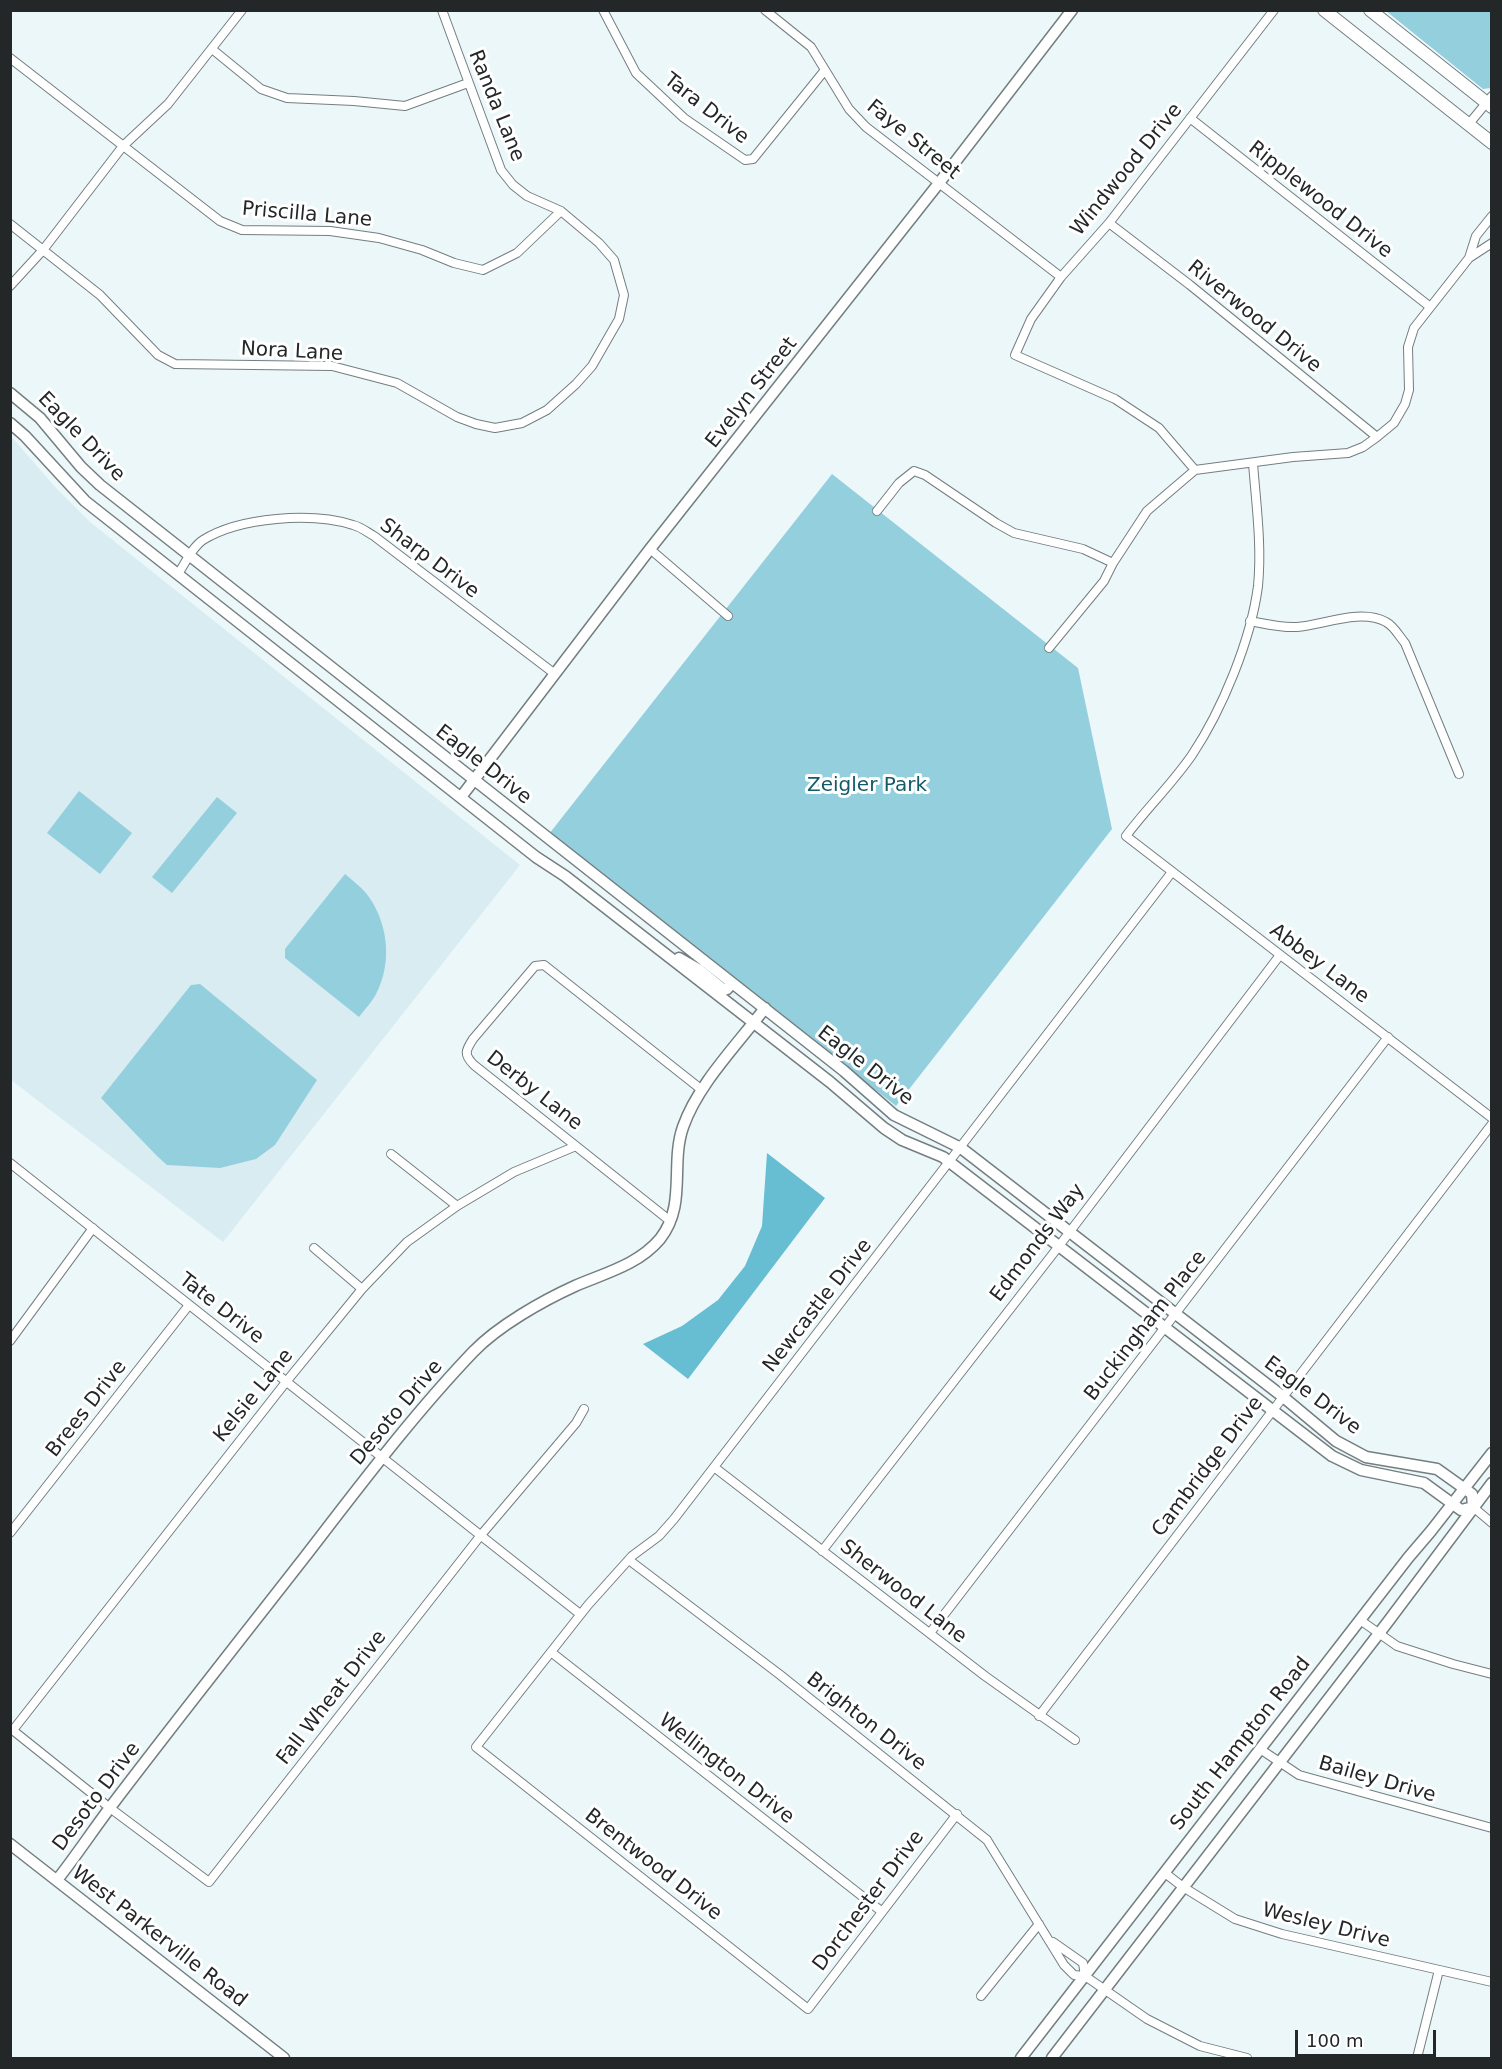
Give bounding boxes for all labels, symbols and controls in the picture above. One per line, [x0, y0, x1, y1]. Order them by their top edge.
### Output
street label: Randa Lane [463, 47, 529, 165]
street label: Tara Drive [659, 68, 753, 150]
street label: Faye Street [861, 95, 965, 185]
street label: Windwood Drive [1066, 99, 1188, 241]
street label: Ripplewood Drive [1243, 136, 1397, 264]
street label: Priscilla Lane [241, 197, 373, 233]
street label: Riverwood Drive [1182, 256, 1326, 378]
street label: Evelyn Street [701, 333, 803, 453]
street label: Nora Lane [240, 337, 344, 367]
street label: Eagle Drive [32, 387, 130, 487]
street label: Sharp Drive [375, 514, 483, 604]
street label: Eagle Drive [430, 720, 536, 810]
park label: Zeigler Park [807, 774, 927, 798]
street label: Abbey Lane [1265, 919, 1373, 1009]
street label: Eagle Drive [812, 1021, 918, 1111]
street label: Derby Lane [481, 1046, 587, 1136]
street label: Edmonds Way [986, 1179, 1090, 1307]
street label: Newcastle Drive [758, 1235, 878, 1377]
street label: Buckingham Place [1080, 1246, 1212, 1406]
street label: Tate Drive [174, 1268, 268, 1350]
street label: Kelsie Lane [209, 1345, 299, 1447]
street label: Eagle Drive [1259, 1352, 1365, 1440]
street label: Desoto Drive [346, 1355, 448, 1471]
street label: Brees Drive [42, 1356, 132, 1462]
street label: Cambridge Drive [1147, 1392, 1269, 1542]
street label: Sherwood Lane [835, 1535, 971, 1649]
street label: Fall Wheat Drive [272, 1626, 392, 1770]
street label: South Hampton Road [1166, 1653, 1316, 1835]
street label: Brighton Drive [801, 1668, 931, 1776]
street label: Wellington Drive [653, 1709, 799, 1829]
street label: Desoto Drive [48, 1738, 146, 1856]
street label: Bailey Drive [1316, 1752, 1438, 1808]
street label: Brentwood Drive [580, 1804, 726, 1926]
street label: Dorchester Drive [808, 1826, 930, 1976]
street label: West Parkerville Road [67, 1861, 251, 2013]
street label: Wesley Drive [1260, 1899, 1392, 1953]
scale bar [1298, 2018, 1439, 2056]
text: 100 m [1306, 2030, 1364, 2051]

